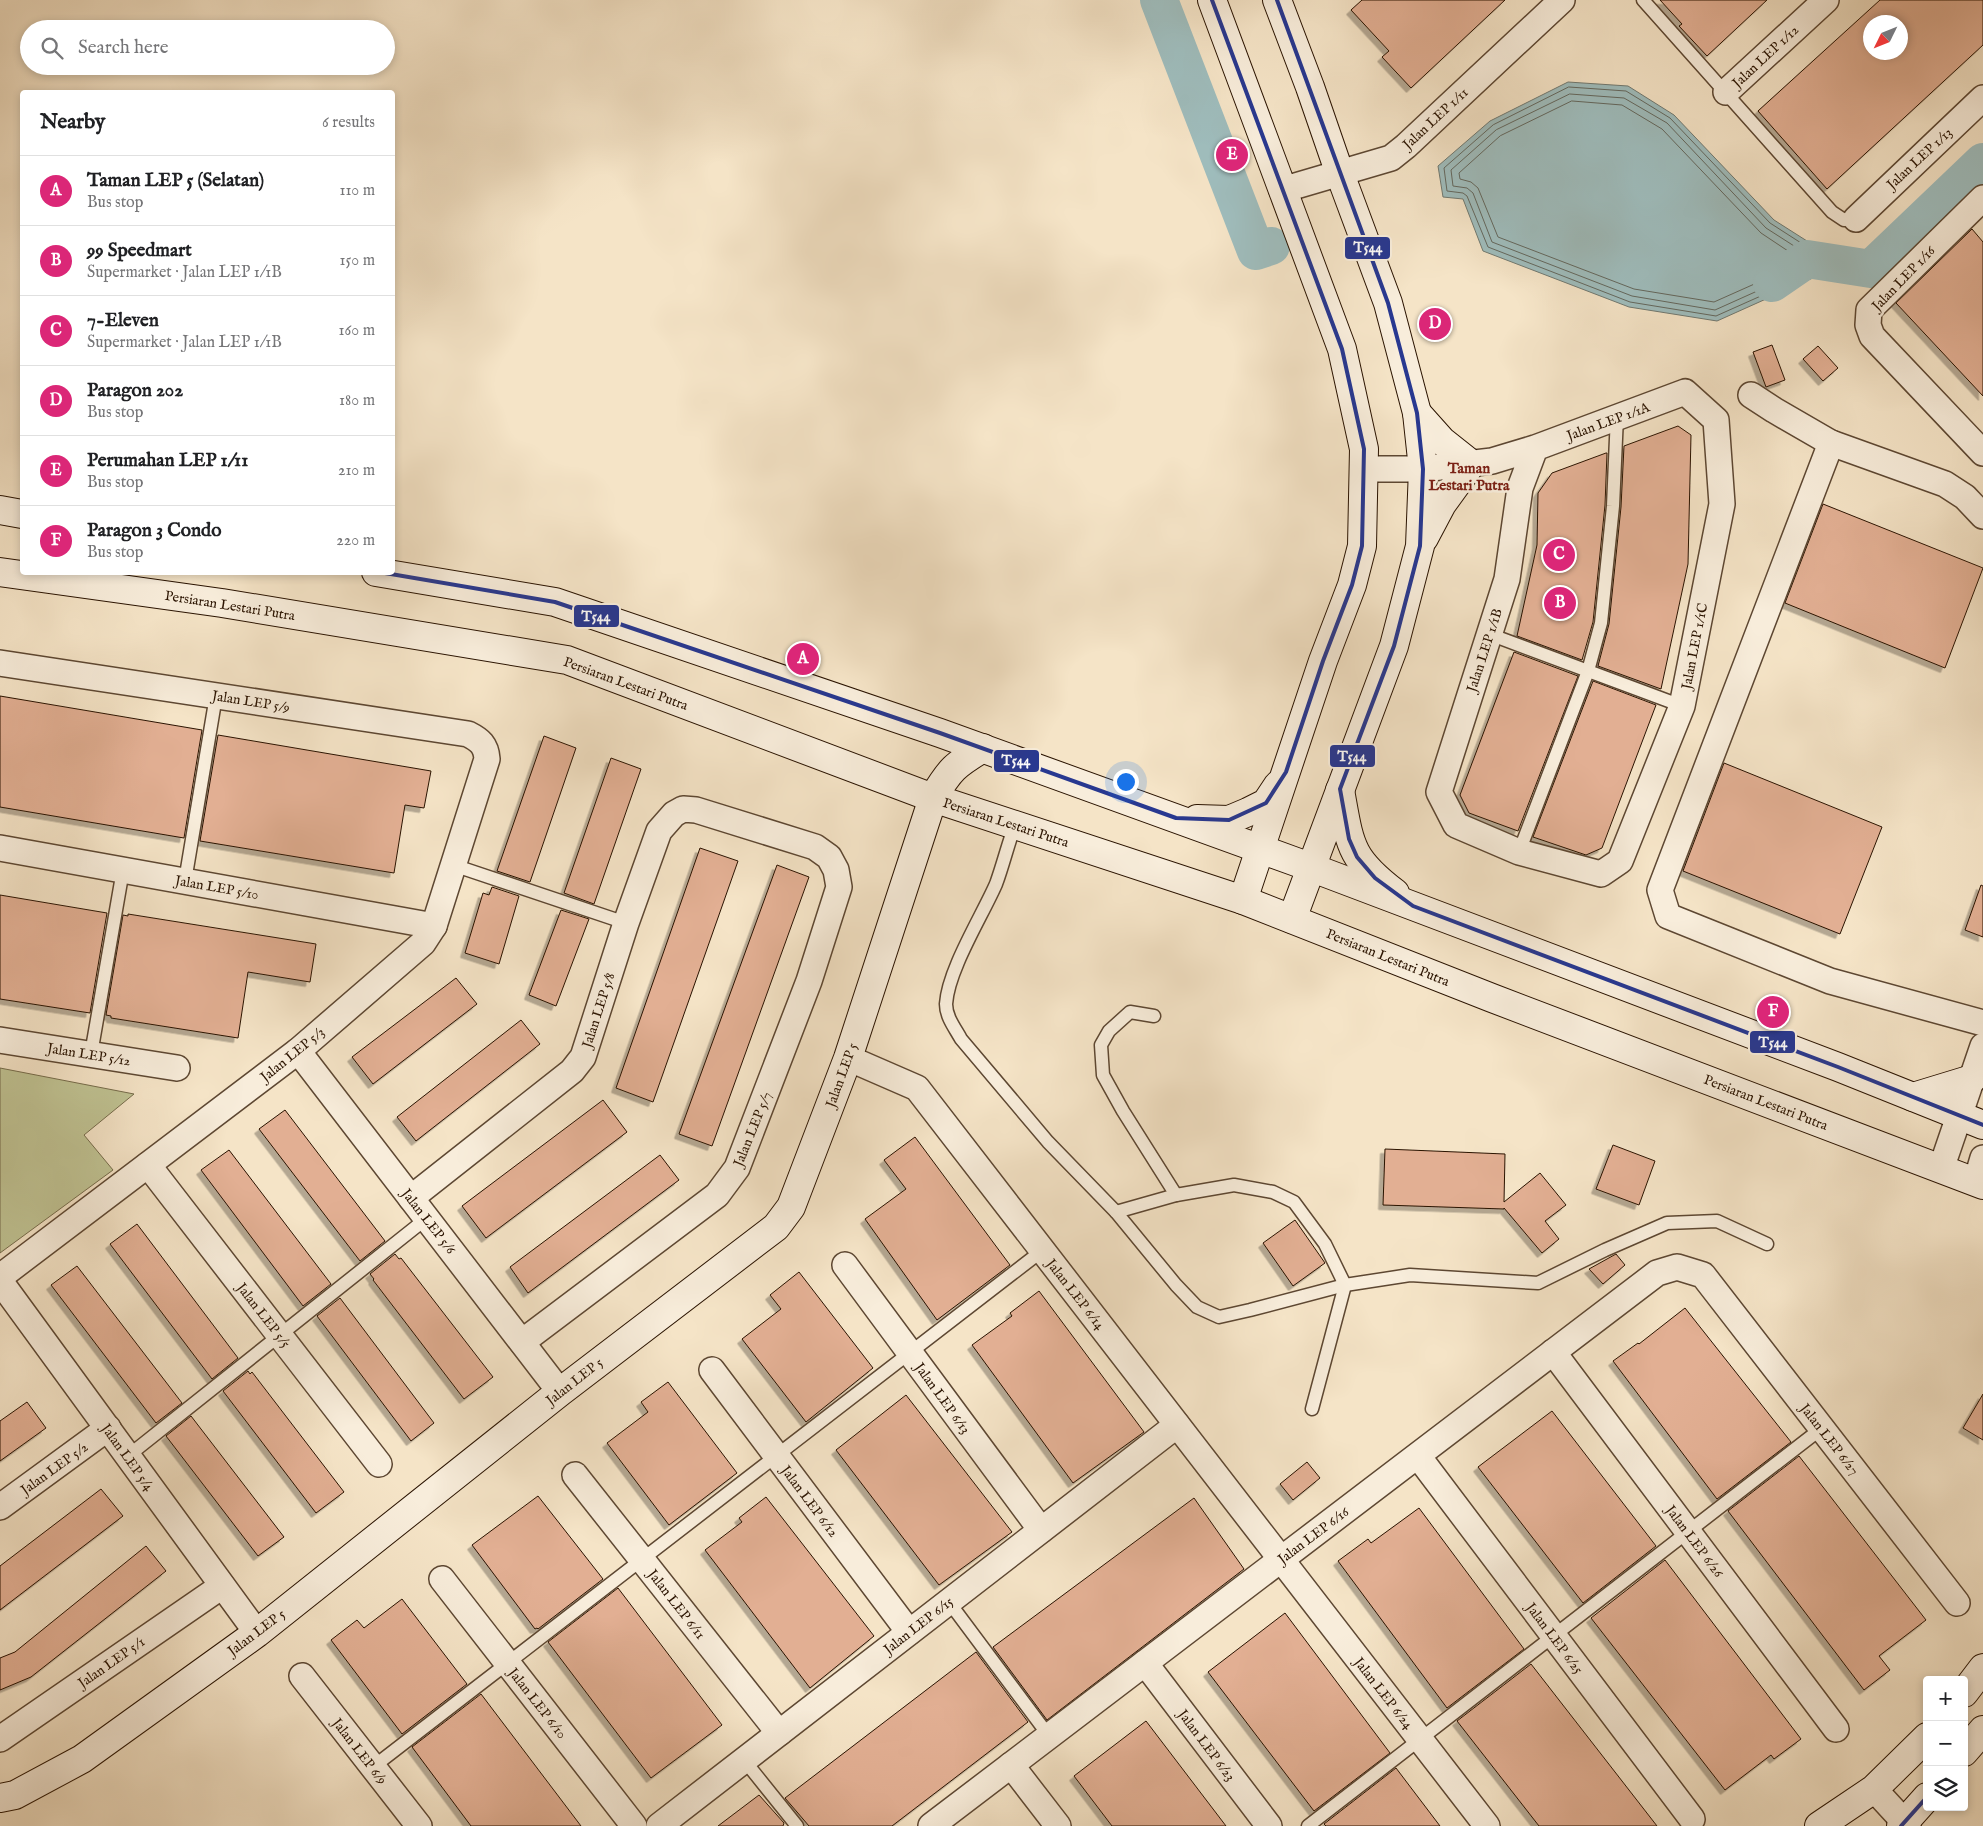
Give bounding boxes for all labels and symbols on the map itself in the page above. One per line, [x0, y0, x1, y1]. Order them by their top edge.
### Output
north arrow [1863, 15, 1908, 60]
street label: Jalan LEP 1/12 [1727, 21, 1803, 93]
street label: Jalan LEP 1/11 [1398, 84, 1472, 155]
street label: Jalan LEP 1/13 [1882, 124, 1956, 195]
pin: E [1216, 136, 1248, 174]
line badge: T544 [1344, 236, 1391, 260]
text: T544 [1353, 239, 1384, 257]
street label: Jalan LEP 1/16 [1867, 242, 1940, 316]
pin: D [1419, 305, 1451, 343]
street label: Jalan LEP 1/1A [1562, 398, 1653, 446]
district label: Taman Lestari Putra [1429, 459, 1510, 495]
pin: C [1543, 536, 1575, 574]
pin: B [1544, 584, 1576, 622]
street label: Persiaran Lestari Putra [164, 587, 297, 625]
street label: Jalan LEP 1/1C [1677, 601, 1712, 693]
line badge: T544 [573, 604, 620, 628]
street label: Jalan LEP 1/1B [1462, 606, 1507, 696]
text: T544 [581, 608, 612, 626]
pin: A [787, 640, 819, 678]
street label: Persiaran Lestari Putra [561, 653, 691, 715]
street label: Jalan LEP 5/9 [209, 687, 291, 717]
line badge: T544 [1329, 744, 1376, 768]
text: T544 [1337, 748, 1368, 766]
line badge: T544 [993, 749, 1040, 773]
text: T544 [1001, 752, 1032, 770]
your location [1113, 769, 1139, 795]
street label: Persiaran Lestari Putra [940, 794, 1072, 852]
street label: Jalan LEP 5/10 [172, 871, 260, 904]
street label: Persiaran Lestari Putra [1323, 925, 1453, 991]
street label: Jalan LEP 5/8 [578, 970, 620, 1052]
pin: F [1757, 993, 1789, 1031]
street label: Jalan LEP 5/3 [255, 1023, 328, 1087]
line badge: T544 [1749, 1030, 1796, 1054]
text: T544 [1758, 1034, 1789, 1052]
street label: Jalan LEP 5/12 [44, 1039, 132, 1071]
street label: Jalan LEP 5 [821, 1040, 862, 1112]
street label: Persiaran Lestari Putra [1701, 1071, 1831, 1135]
street label: Jalan LEP 5/7 [729, 1089, 776, 1171]
street label: Jalan LEP 5/6 [396, 1184, 460, 1259]
street label: Jalan LEP 6/14 [1041, 1254, 1109, 1334]
street label: Jalan LEP 5/5 [231, 1278, 294, 1352]
street label: Jalan LEP 5 [541, 1354, 607, 1411]
street label: Jalan LEP 6/13 [909, 1358, 974, 1438]
street label: Jalan LEP 6/27 [1794, 1399, 1863, 1479]
street label: Jalan LEP 5/4 [96, 1419, 158, 1495]
street label: Jalan LEP 5/2 [16, 1438, 92, 1500]
street label: Jalan LEP 6/12 [775, 1461, 842, 1541]
street label: Jalan LEP 6/26 [1660, 1500, 1728, 1582]
street label: Jalan LEP 6/16 [1273, 1503, 1354, 1570]
street label: Jalan LEP 6/11 [642, 1565, 709, 1643]
street label: Jalan LEP 6/15 [879, 1593, 957, 1660]
street label: Jalan LEP 6/25 [1520, 1598, 1587, 1678]
street label: Jalan LEP 5 [223, 1605, 289, 1662]
street label: Jalan LEP 5/1 [73, 1633, 149, 1694]
street label: Jalan LEP 6/24 [1348, 1652, 1417, 1733]
street label: Jalan LEP 6/10 [503, 1663, 571, 1743]
street label: Jalan LEP 6/23 [1172, 1705, 1239, 1785]
street label: Jalan LEP 6/9 [326, 1713, 391, 1788]

